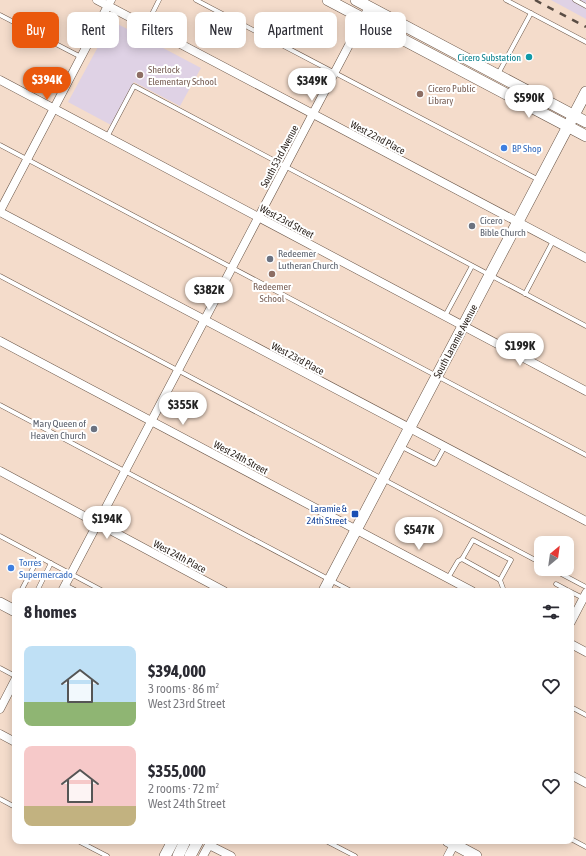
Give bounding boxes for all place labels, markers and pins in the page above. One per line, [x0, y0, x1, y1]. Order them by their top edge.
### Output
place label: Cicero Substation [457, 52, 521, 63]
marker: Cicero Substation [524, 52, 534, 62]
place label: Sherlock Elementary School [148, 64, 217, 87]
pin: $394K [19, 67, 75, 101]
pin: $349K [284, 68, 340, 102]
marker: Sherlock Elementary School [135, 70, 145, 80]
place label: Cicero Public Library [428, 83, 475, 106]
pin: $590K [501, 85, 557, 119]
marker: Cicero Public Library [415, 89, 425, 99]
marker: BP Shop [499, 143, 509, 153]
place label: BP Shop [512, 143, 542, 154]
place label: Cicero Bible Church [480, 215, 526, 238]
marker: Cicero Bible Church [467, 221, 477, 231]
place label: Redeemer Lutheran Church [278, 248, 338, 271]
marker: Redeemer Lutheran Church [265, 254, 275, 264]
marker: Redeemer School [267, 269, 277, 279]
pin: $382K [181, 277, 237, 311]
place label: Redeemer School [253, 281, 292, 304]
pin: $199K [492, 333, 548, 367]
pin: $355K [155, 392, 211, 426]
place label: Mary Queen of Heaven Church [31, 418, 86, 441]
marker: Mary Queen of Heaven Church [89, 424, 99, 434]
place label: Laramie & 24th Street [307, 503, 348, 526]
pin: $194K [79, 506, 135, 540]
marker: Laramie & 24th Street [350, 509, 360, 519]
pin: $547K [391, 517, 447, 551]
place label: Torres Supermercado [19, 557, 73, 580]
marker: Torres Supermercado [6, 563, 16, 573]

